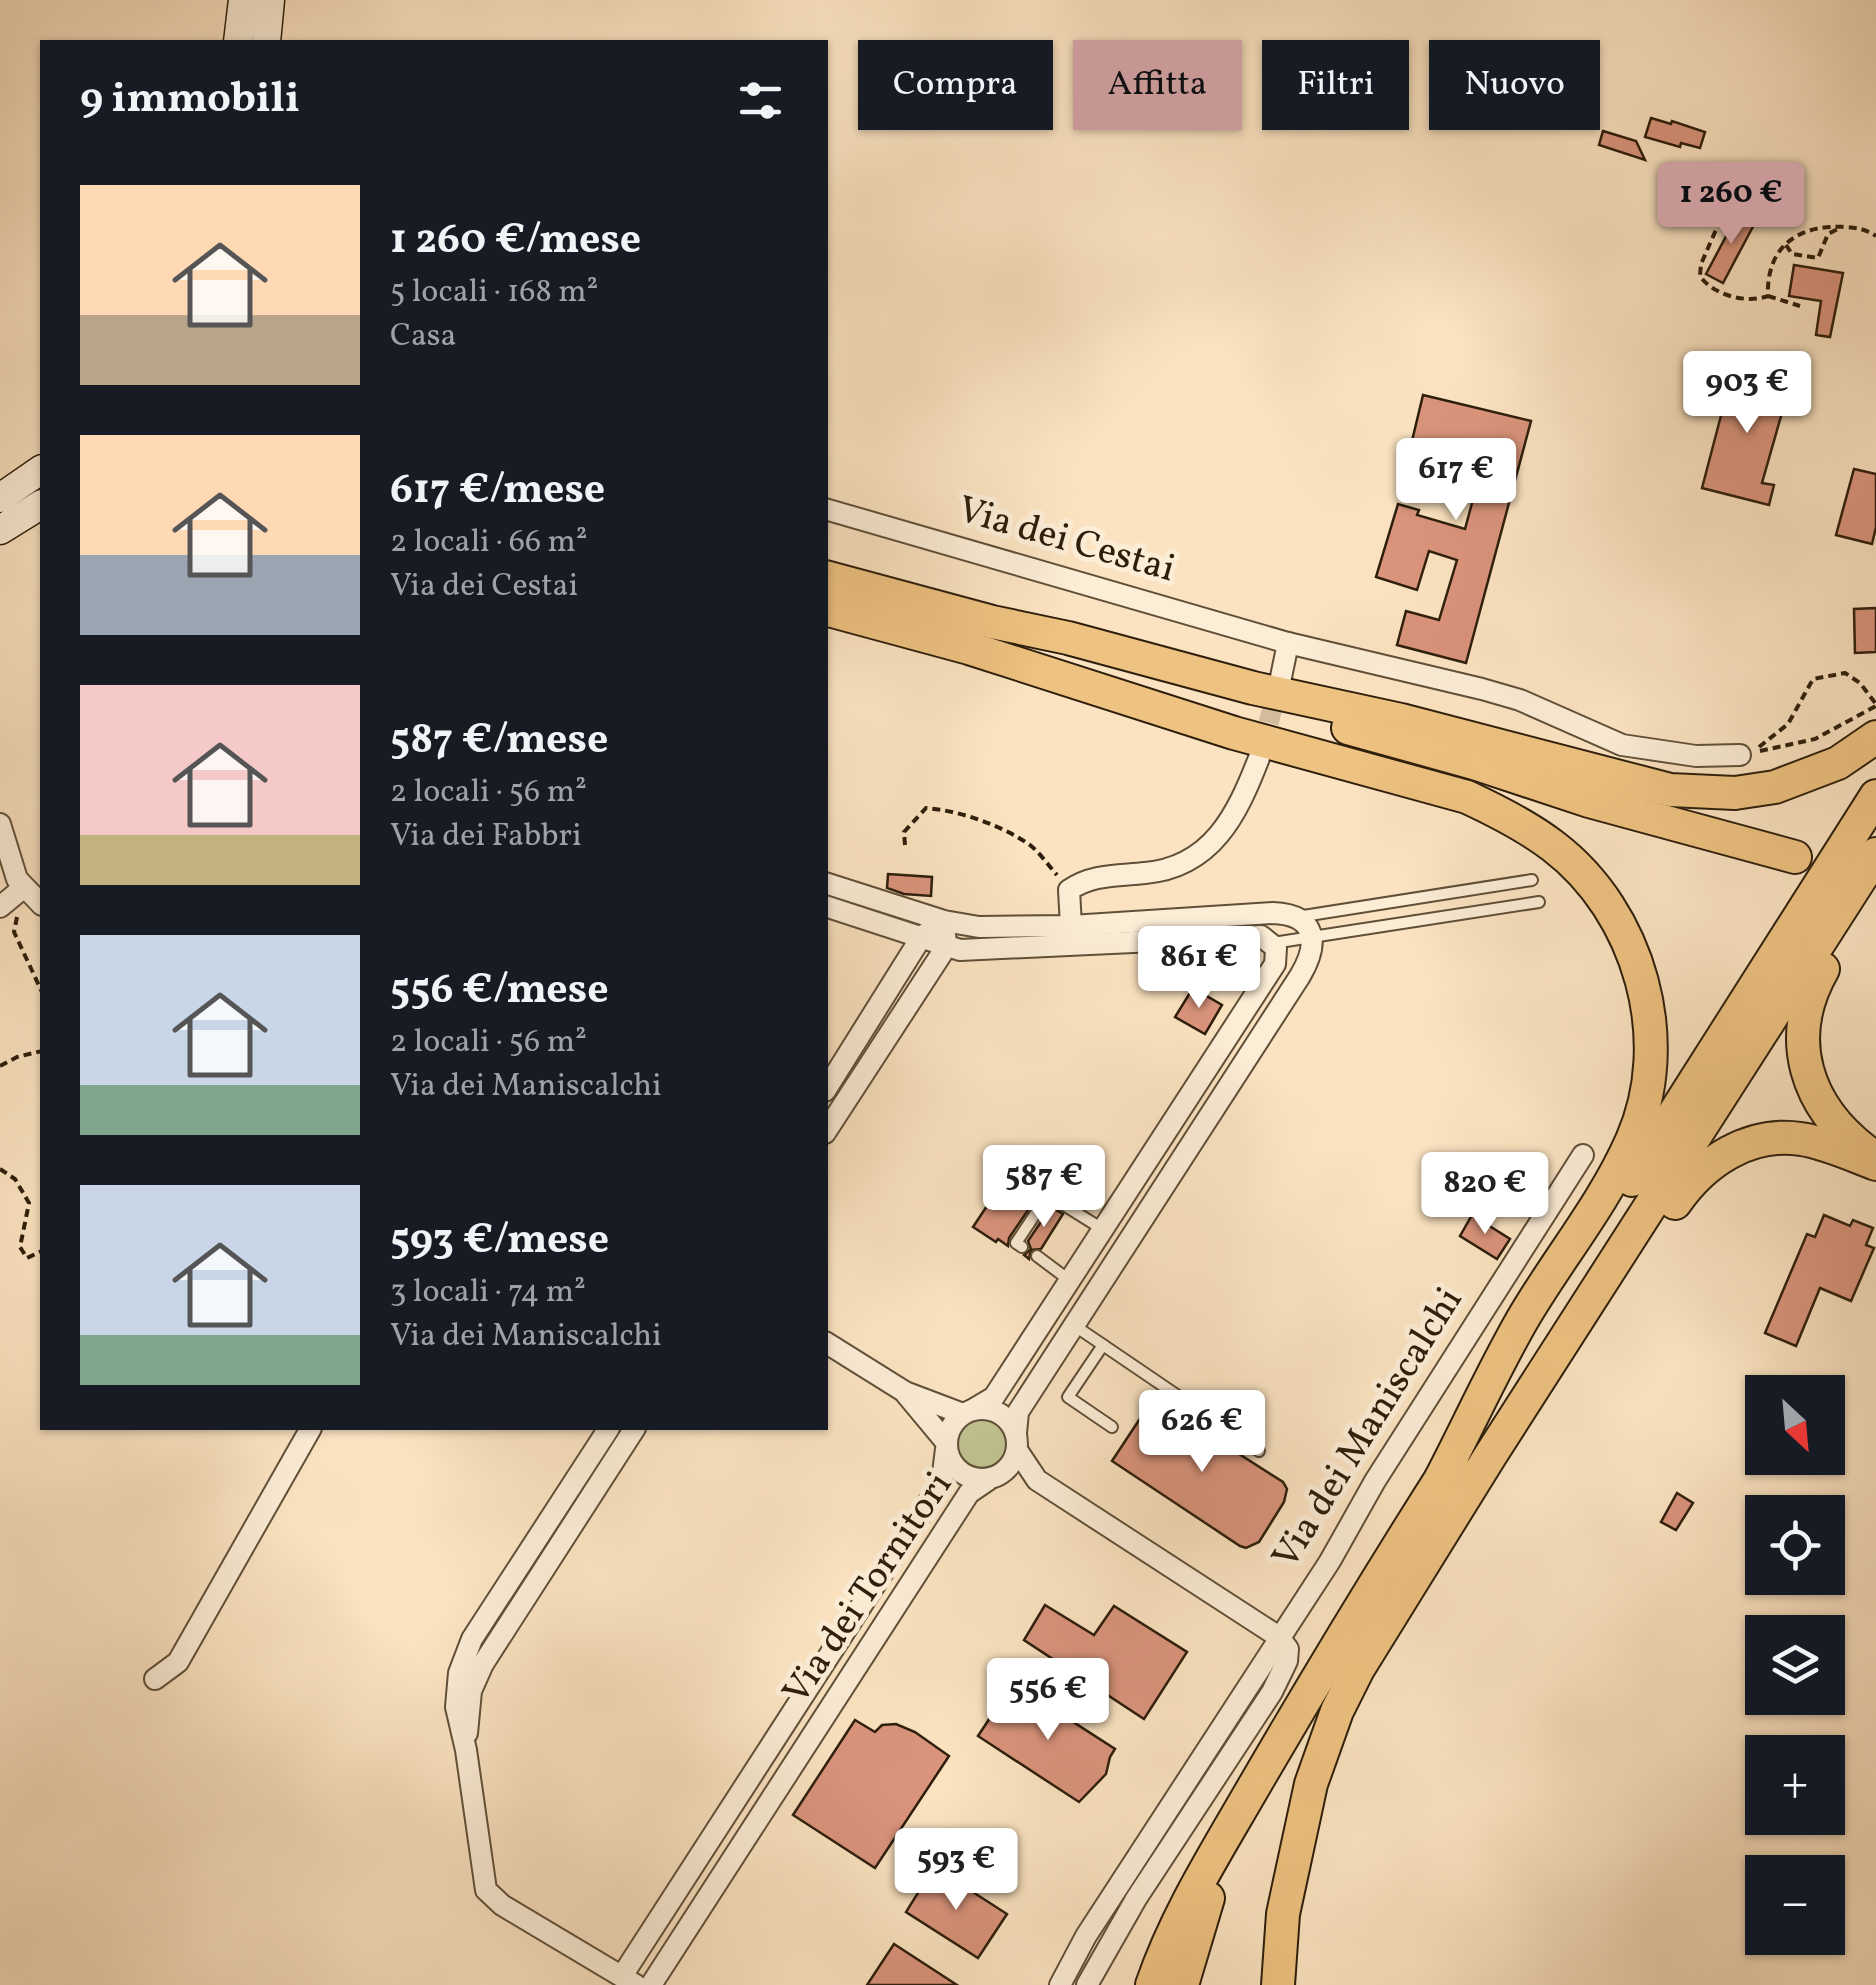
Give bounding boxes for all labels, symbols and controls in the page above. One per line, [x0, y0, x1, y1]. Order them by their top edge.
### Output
chip: Compra [858, 40, 1053, 130]
chip: Affitta [1073, 40, 1242, 130]
chip: Filtri [1262, 40, 1409, 130]
chip: Nuovo [1429, 40, 1600, 130]
text: 9 immobili [80, 71, 300, 130]
icon: filters [733, 73, 788, 128]
pin: 1 260 € [1639, 162, 1823, 247]
text: 1 260 € [1679, 172, 1783, 216]
text: 1 260 €/mese [390, 212, 641, 271]
icon: home [160, 225, 280, 345]
text: 5 locali · 168 m² [390, 271, 598, 315]
text: Casa [390, 315, 456, 359]
pin: 903 € [1677, 351, 1817, 436]
text: 903 € [1705, 361, 1789, 405]
pin: 617 € [1386, 438, 1526, 523]
text: 617 € [1418, 448, 1494, 492]
text: 617 €/mese [390, 462, 605, 521]
icon: home [160, 475, 280, 595]
street label: Via dei Cestai [951, 485, 1181, 597]
text: 2 locali · 66 m² [390, 521, 588, 565]
text: Via dei Cestai [390, 565, 578, 609]
text: 587 €/mese [390, 712, 608, 771]
icon: home [160, 725, 280, 845]
text: 2 locali · 56 m² [390, 771, 587, 815]
text: Via dei Fabbri [390, 815, 582, 859]
pin: 861 € [1129, 926, 1269, 1011]
text: 861 € [1160, 936, 1238, 980]
text: 556 €/mese [390, 962, 609, 1021]
icon: home [160, 975, 280, 1095]
text: 2 locali · 56 m² [390, 1021, 587, 1065]
text: Via dei Maniscalchi [390, 1065, 662, 1109]
pin: 587 € [974, 1145, 1114, 1230]
pin: 820 € [1415, 1152, 1555, 1237]
text: 587 € [1005, 1155, 1083, 1199]
text: 820 € [1443, 1162, 1527, 1206]
text: 593 €/mese [390, 1212, 609, 1271]
icon: home [160, 1225, 280, 1345]
text: 3 locali · 74 m² [390, 1271, 586, 1315]
street label: Via dei Maniscalchi [1261, 1278, 1477, 1580]
text: Via dei Maniscalchi [390, 1315, 662, 1359]
north arrow [1745, 1375, 1845, 1475]
map controls [1745, 1375, 1845, 1955]
pin: 626 € [1132, 1390, 1272, 1475]
text: 626 € [1161, 1400, 1243, 1444]
street label: Via dei Tornitori [772, 1462, 966, 1716]
button: locate [1745, 1495, 1845, 1595]
button: layers [1745, 1615, 1845, 1715]
pin: 556 € [978, 1658, 1118, 1743]
text: 556 € [1009, 1668, 1087, 1712]
button: + [1745, 1735, 1845, 1835]
pin: 593 € [886, 1828, 1026, 1913]
text: 593 € [917, 1838, 995, 1882]
button: − [1745, 1855, 1845, 1955]

